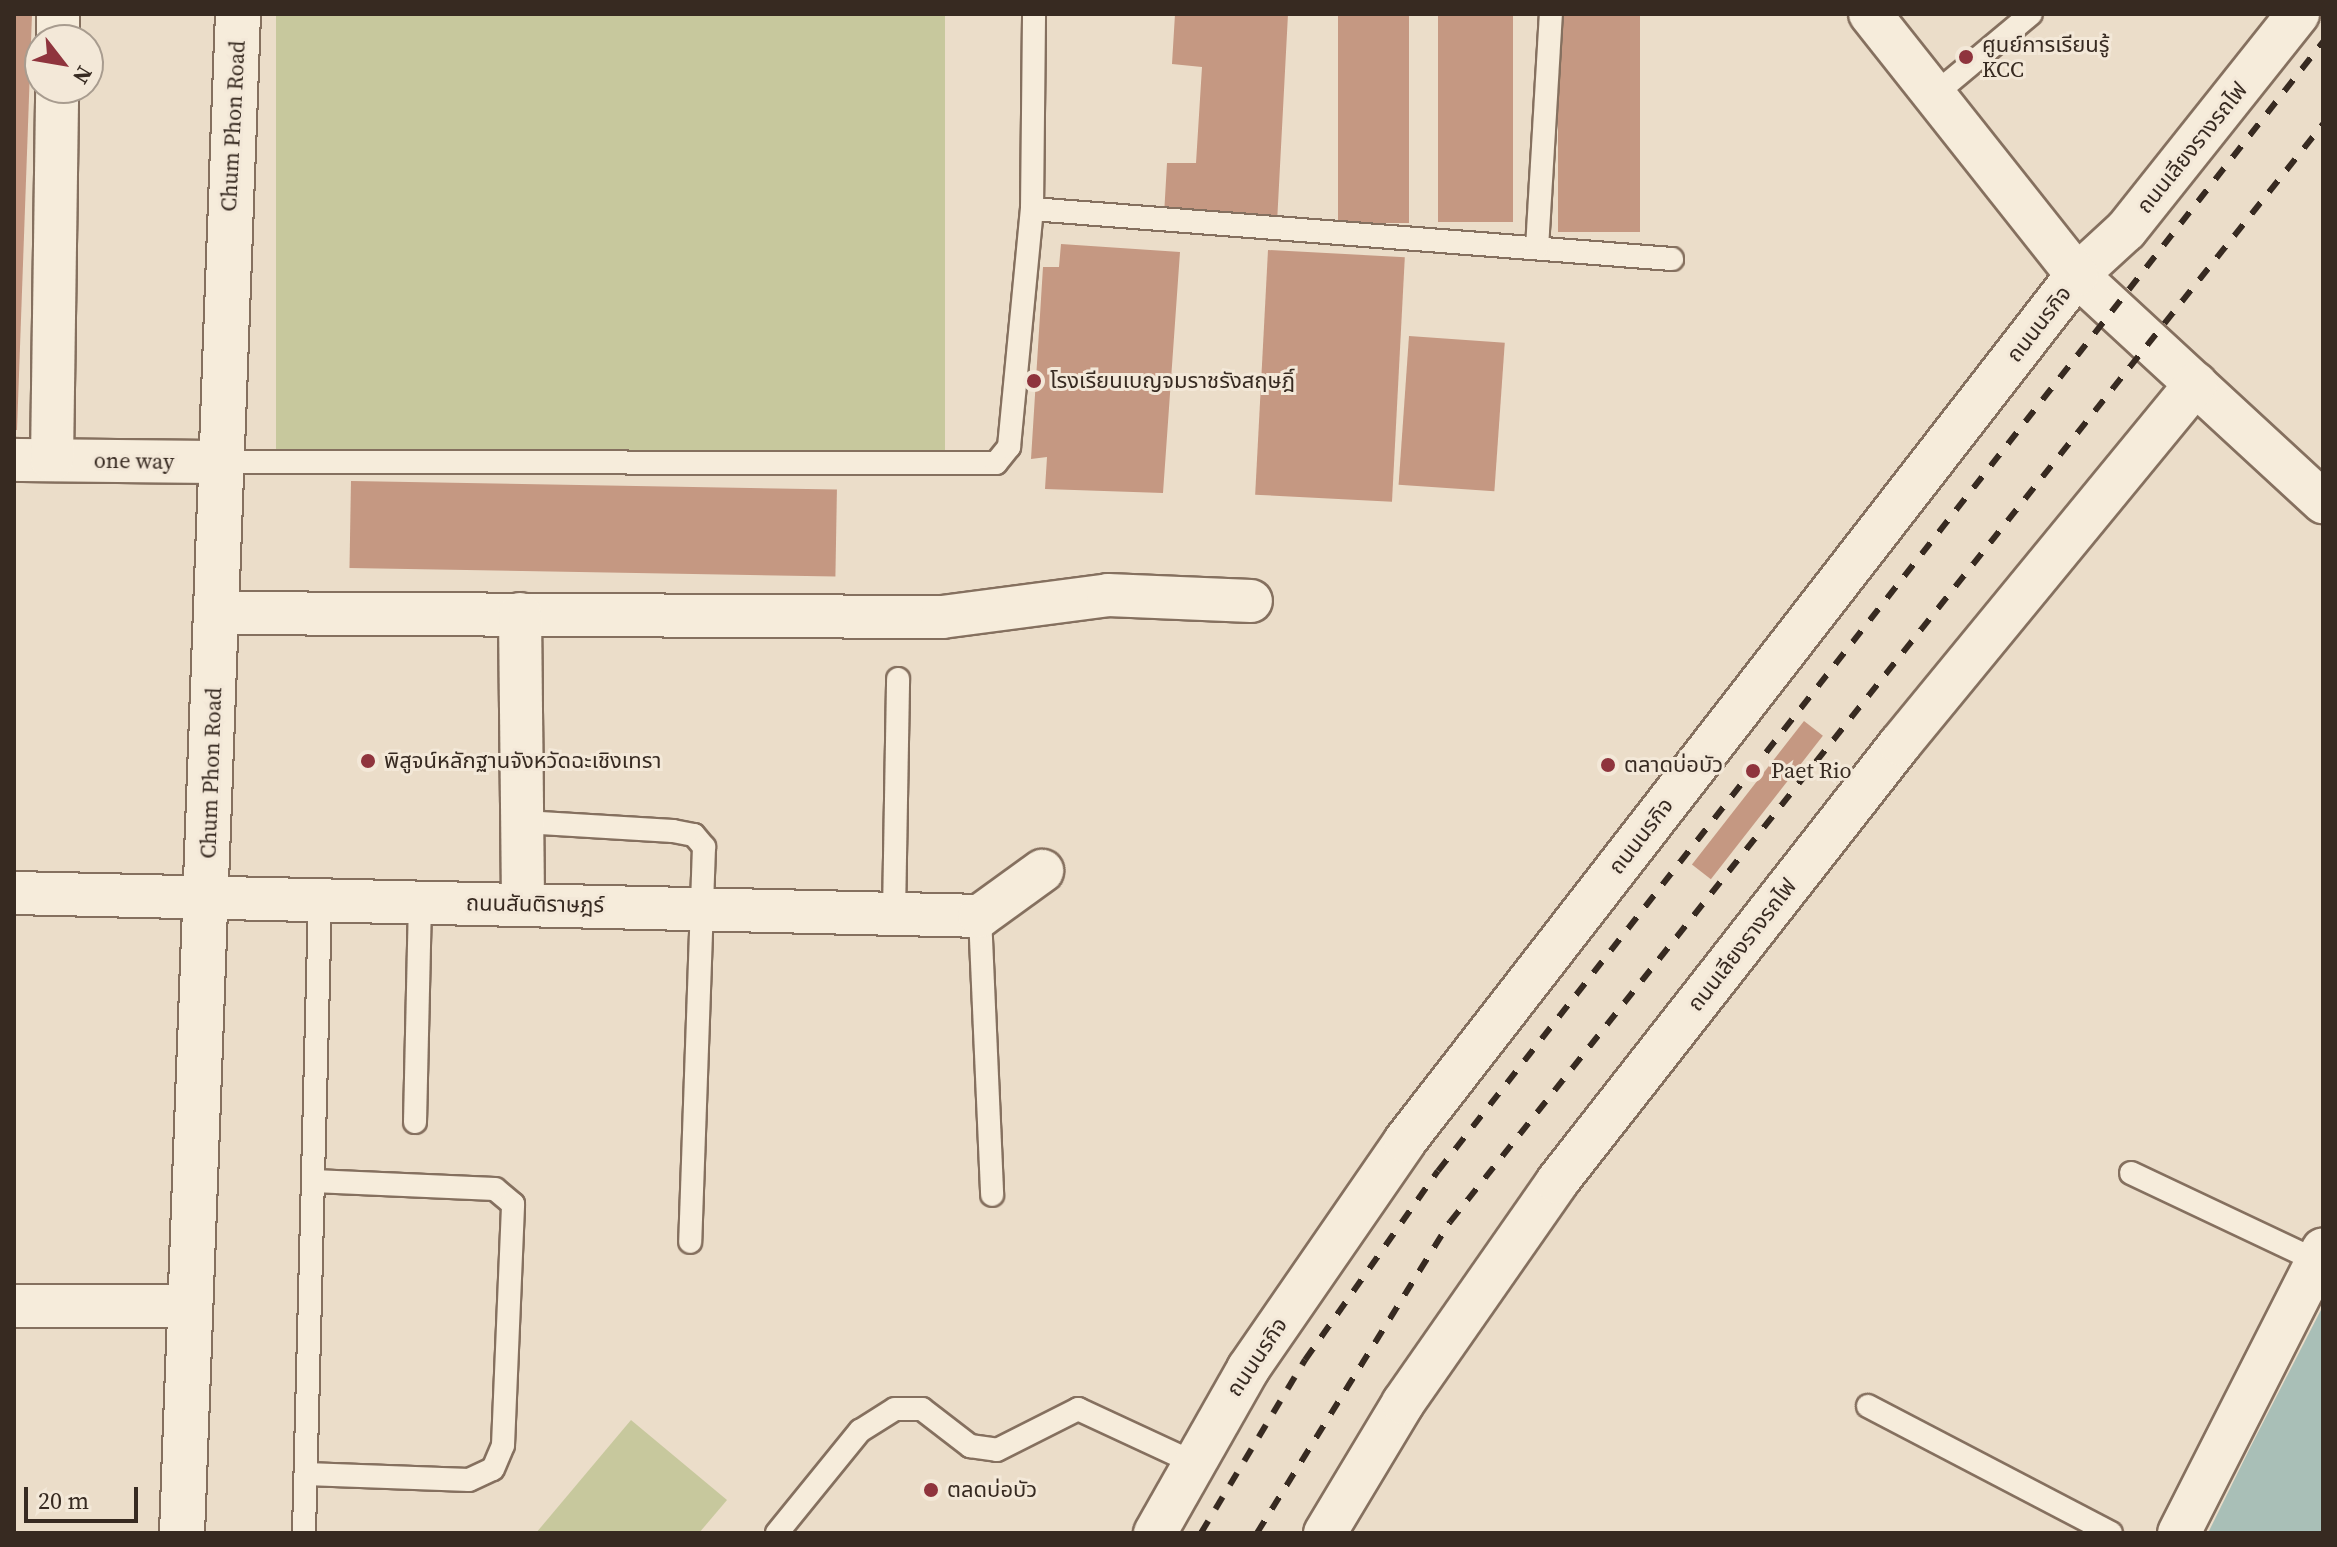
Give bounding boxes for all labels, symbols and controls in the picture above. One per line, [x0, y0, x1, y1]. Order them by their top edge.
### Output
north arrow [24, 24, 104, 104]
place label: ศูนย์การเรียนรู้ KCC [1982, 31, 2110, 82]
street label: Chum Phon Road [215, 40, 251, 212]
marker: ศูนย์การเรียนรู้ KCC [1957, 48, 1975, 66]
text: N [66, 61, 100, 90]
street label: ถนนเลียงรางรถไฟ [2131, 77, 2253, 219]
street label: ถนนนรกิจ [2001, 281, 2077, 367]
place label: โรงเรียนเบญจมราชรังสฤษฎิ์ [1050, 368, 1295, 394]
marker: โรงเรียนเบญจมราชรังสฤษฎิ์ [1025, 372, 1043, 390]
street label: one way [94, 447, 174, 475]
street label: Chum Phon Road [195, 687, 227, 859]
place label: พิสูจน์หลักฐานจังหวัดฉะเชิงเทรา [384, 748, 661, 774]
marker: พิสูจน์หลักฐานจังหวัดฉะเชิงเทรา [359, 752, 377, 770]
place label: ตลาดบ่อบัว [1624, 752, 1723, 778]
marker: ตลาดบ่อบัว [1599, 756, 1617, 774]
place label: Paet Rio [1771, 758, 1852, 784]
marker: Paet Rio [1742, 760, 1764, 782]
street label: ถนนนรกิจ [1603, 793, 1679, 879]
street label: ถนนเลียงรางรถไฟ [1682, 874, 1802, 1016]
street label: ถนนสันติราษฎร์ [466, 890, 604, 918]
street label: ถนนนรกิจ [1221, 1313, 1293, 1401]
scale bar [28, 1471, 142, 1521]
place label: ตลดบ่อบัว [947, 1477, 1037, 1503]
marker: ตลดบ่อบัว [922, 1481, 940, 1499]
text: 20 m [38, 1484, 89, 1517]

